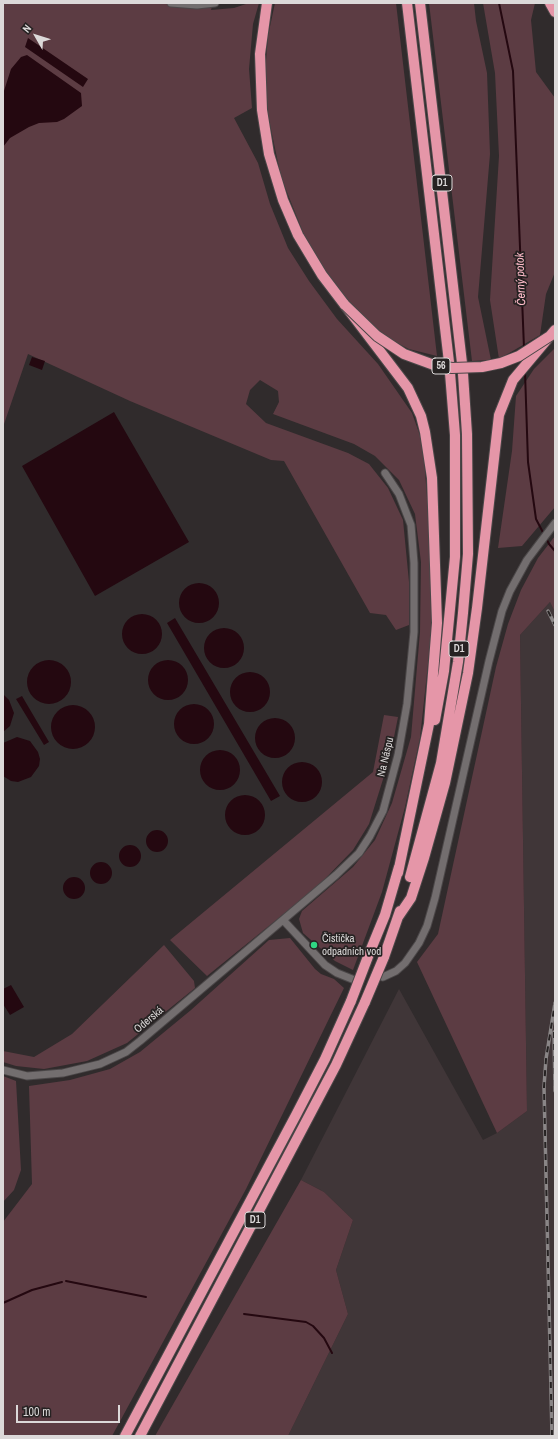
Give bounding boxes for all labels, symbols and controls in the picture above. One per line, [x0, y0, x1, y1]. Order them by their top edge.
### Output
north arrow [16, 16, 56, 56]
text: N [19, 22, 34, 35]
road number: D1 [432, 175, 452, 191]
water label: Černý potok [513, 252, 529, 306]
road number: 56 [432, 358, 450, 374]
road number: D1 [449, 641, 469, 657]
street label: Na Náspu [375, 736, 397, 778]
place label: Čistička odpadních vod [322, 932, 381, 958]
marker: Čistička odpadních vod [309, 940, 319, 950]
street label: Oderská [132, 1004, 166, 1036]
road number: D1 [245, 1212, 265, 1228]
scale bar [18, 1397, 122, 1423]
text: 100 m [23, 1404, 50, 1420]

